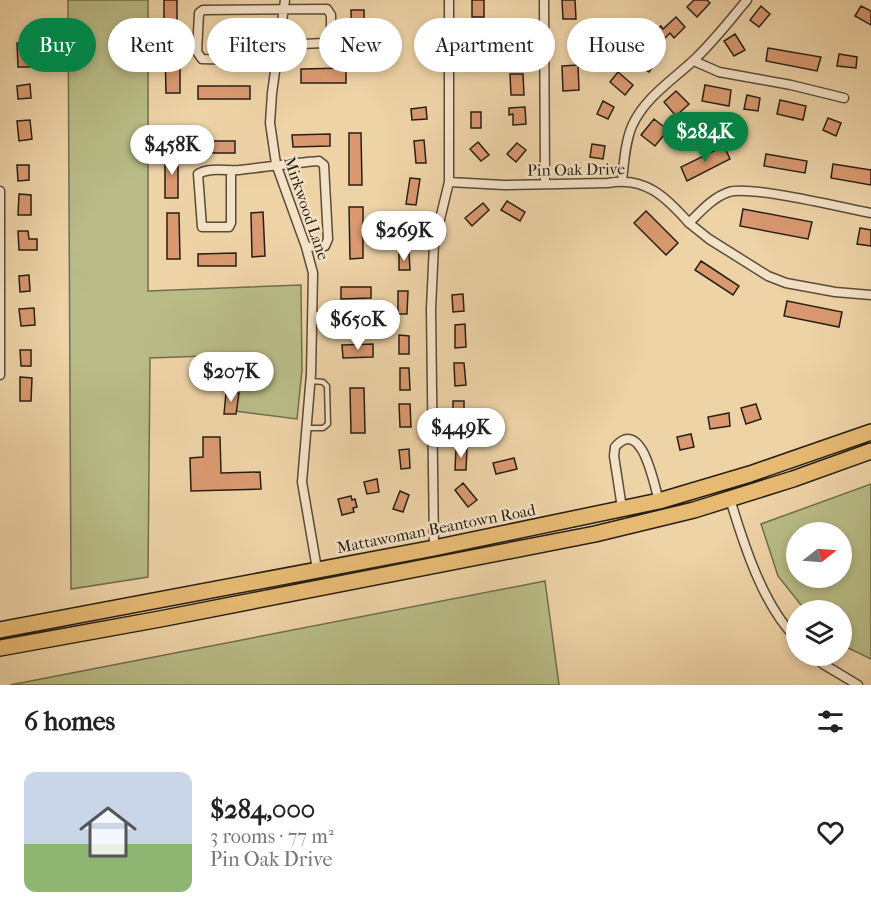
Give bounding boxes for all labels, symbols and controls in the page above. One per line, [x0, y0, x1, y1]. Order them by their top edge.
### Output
chip: Buy [18, 18, 96, 72]
chip: Rent [108, 18, 195, 72]
chip: Filters [207, 18, 307, 72]
chip: New [319, 18, 402, 72]
chip: Apartment [414, 18, 555, 72]
chip: House [567, 18, 666, 72]
pin: $284K [663, 112, 747, 163]
text: $284K [676, 120, 734, 143]
pin: $458K [130, 125, 214, 176]
text: $458K [144, 133, 200, 156]
street label: Mirkwood Lane [280, 154, 333, 263]
street label: Pin Oak Drive [527, 159, 625, 180]
pin: $269K [362, 211, 446, 262]
text: $269K [375, 219, 433, 242]
pin: $650K [316, 300, 400, 351]
text: $650K [330, 308, 386, 331]
pin: $207K [189, 352, 273, 403]
text: $207K [203, 360, 259, 383]
pin: $449K [419, 408, 503, 459]
text: $449K [431, 416, 491, 439]
street label: Mattawoman Beantown Road [335, 500, 537, 557]
north arrow [786, 522, 852, 588]
map controls [786, 522, 852, 666]
button: layers [786, 600, 852, 666]
icon: filters [814, 705, 847, 738]
text: 6 homes [24, 706, 115, 737]
text: $284,000 [210, 794, 315, 825]
icon: home [72, 796, 144, 868]
icon: heart [814, 816, 847, 849]
text: 3 rooms · 77 m² [210, 825, 334, 848]
text: Pin Oak Drive [210, 848, 332, 871]

